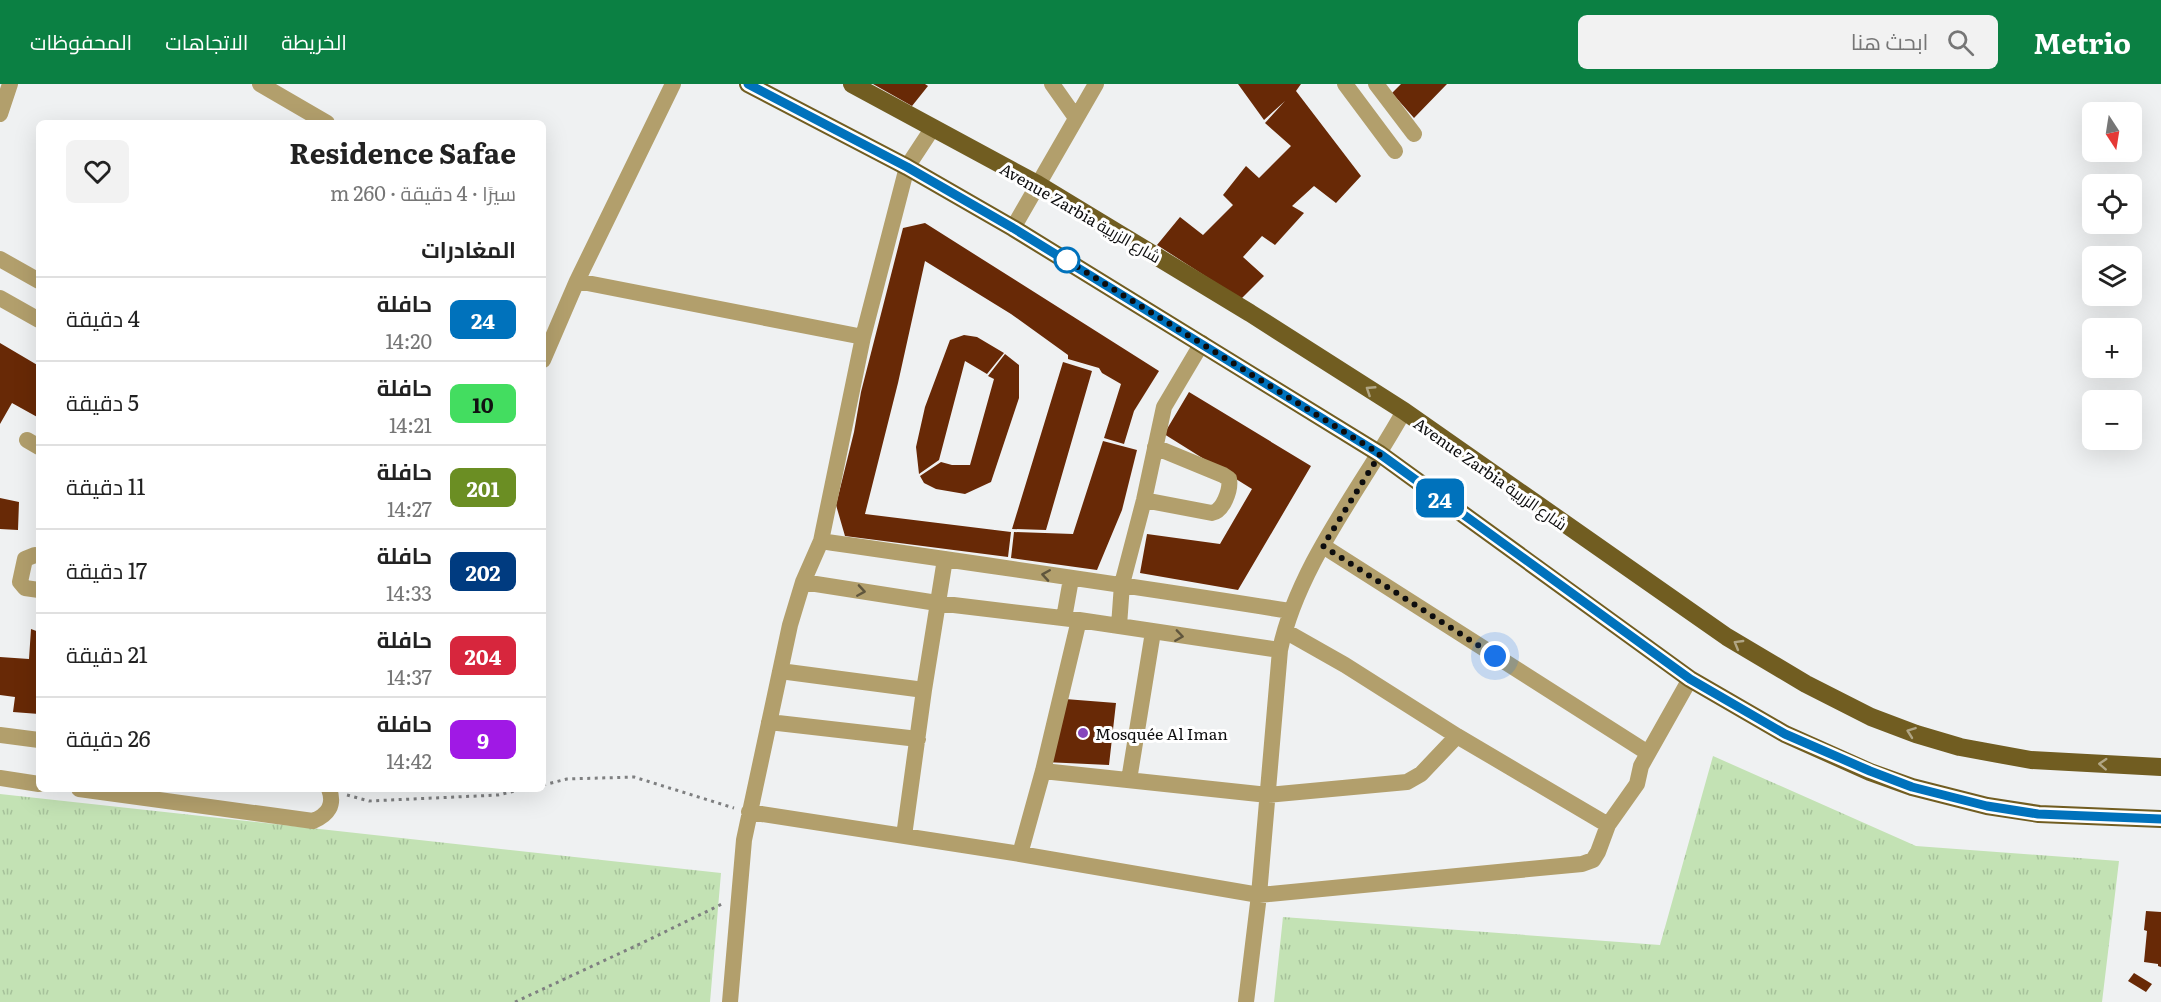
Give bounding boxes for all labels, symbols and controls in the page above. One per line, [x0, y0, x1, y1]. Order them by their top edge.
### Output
search box [1578, 15, 1998, 69]
text: Metrio [2034, 21, 2131, 63]
text: ابحث هنا [1851, 24, 1929, 57]
text: المحفوظات [30, 25, 132, 56]
text: الاتجاهات [165, 25, 248, 56]
text: الخريطة [281, 25, 347, 56]
icon: search [1944, 26, 1977, 59]
north arrow [2082, 102, 2142, 162]
map controls [2082, 102, 2142, 450]
text: Residence Safae [289, 131, 516, 173]
button: heart [66, 140, 129, 203]
street label: Avenue Zarbia شارع الزربية [995, 156, 1166, 269]
button: locate [2082, 174, 2142, 234]
text: سيرًا · 4 دقيقة · 260 m [330, 177, 516, 207]
text: المغادرات [421, 232, 516, 265]
button: layers [2082, 246, 2142, 306]
unlabelled marker [1054, 247, 1080, 273]
text: حافلة [377, 286, 432, 319]
text: 4 دقيقة [66, 301, 140, 334]
text: 24 [471, 304, 495, 335]
button: + [2082, 318, 2142, 378]
text: 14:20 [385, 325, 432, 355]
text: حافلة [377, 370, 432, 403]
text: 5 دقيقة [66, 385, 139, 418]
one-way arrow [1366, 385, 1376, 397]
text: 10 [472, 388, 494, 419]
button: − [2082, 390, 2142, 450]
text: 14:21 [389, 409, 432, 439]
street label: Avenue Zarbia شارع الزربية [1409, 411, 1573, 536]
text: حافلة [377, 454, 432, 487]
text: 11 دقيقة [66, 469, 146, 502]
text: 201 [467, 472, 499, 503]
line badge: 24 [1413, 478, 1467, 518]
text: 24 [1428, 483, 1452, 514]
text: 14:27 [387, 493, 432, 523]
text: حافلة [377, 538, 432, 571]
text: 17 دقيقة [66, 553, 147, 586]
text: 202 [465, 556, 501, 587]
one-way arrow [1041, 569, 1050, 581]
text: 14:33 [386, 577, 432, 607]
one-way arrow [857, 584, 866, 596]
text: حافلة [377, 622, 432, 655]
one-way arrow [1174, 630, 1184, 642]
text: 21 دقيقة [66, 637, 148, 670]
one-way arrow [1734, 639, 1744, 651]
text: 204 [465, 640, 501, 671]
your location [1480, 641, 1510, 671]
text: 14:37 [387, 661, 432, 691]
text: حافلة [377, 706, 432, 739]
text: 26 دقيقة [66, 721, 151, 754]
place label: Mosquée Al Iman [1095, 721, 1228, 745]
text: 9 [477, 724, 489, 755]
marker: Mosquée Al Iman [1076, 726, 1090, 740]
one-way arrow [1906, 727, 1917, 740]
text: 14:42 [386, 745, 432, 775]
one-way arrow [2098, 758, 2107, 771]

